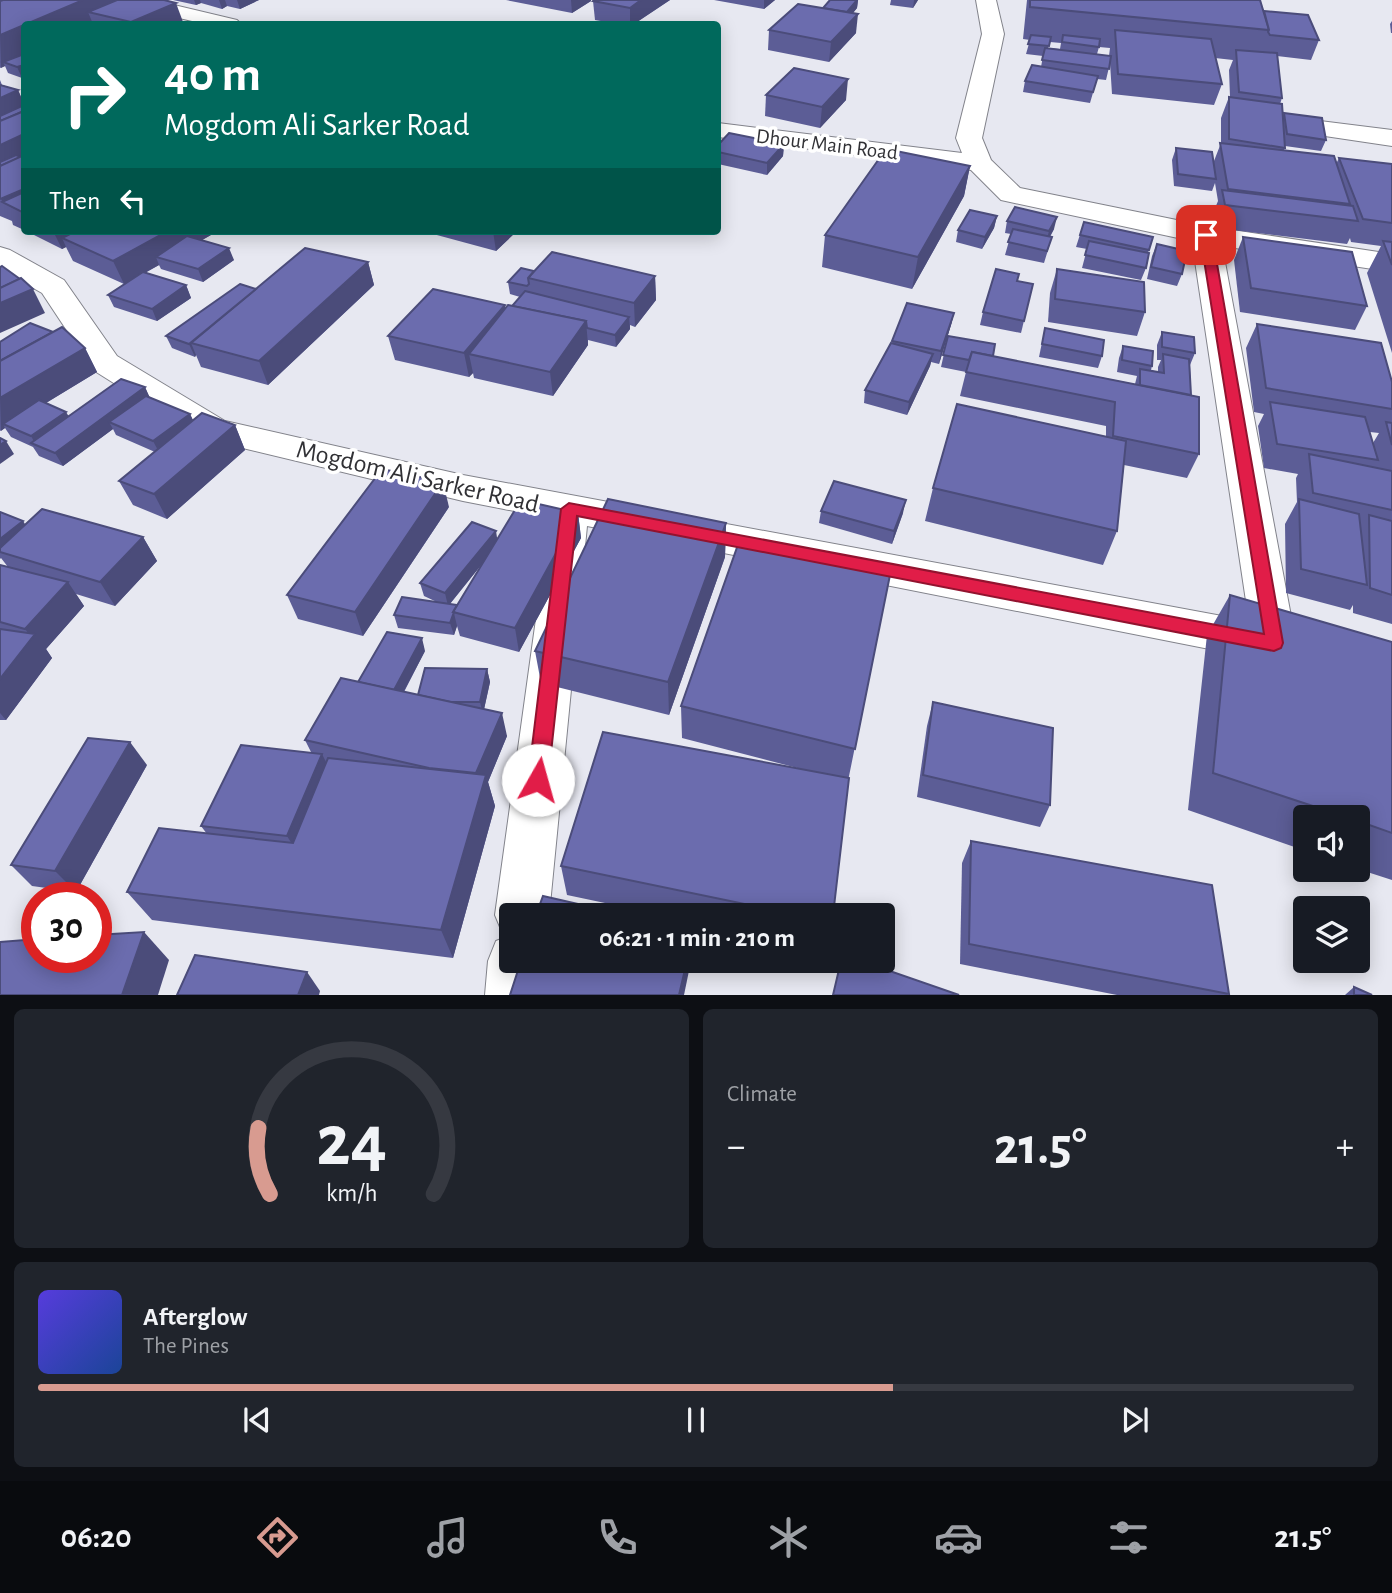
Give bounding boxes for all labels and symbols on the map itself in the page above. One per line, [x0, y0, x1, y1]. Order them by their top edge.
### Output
street label: Dhour Main Road [755, 125, 899, 164]
pin [1176, 205, 1236, 265]
street label: Mogdom Ali Sarker Road [294, 436, 542, 518]
position arrow [501, 743, 575, 817]
speed limit sign: 30 [21, 882, 112, 973]

